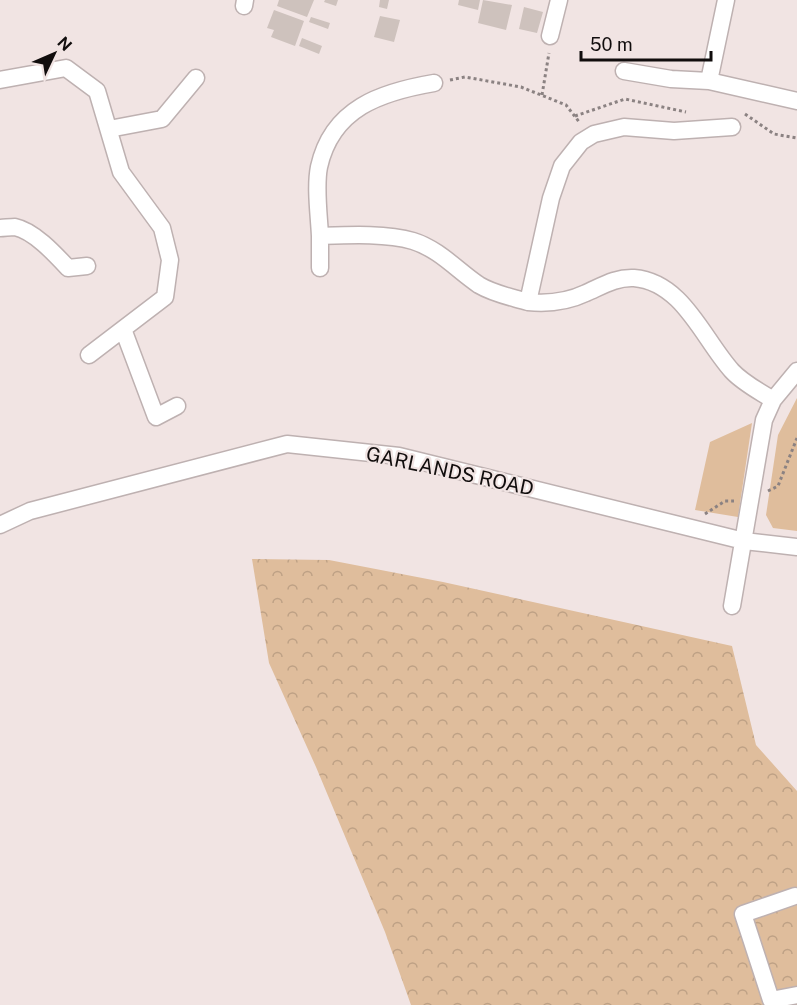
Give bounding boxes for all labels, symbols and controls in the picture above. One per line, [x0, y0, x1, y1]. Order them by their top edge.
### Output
north arrow [24, 24, 84, 84]
scale bar [581, 24, 712, 62]
text: N [53, 33, 76, 55]
text: 50 m [590, 34, 633, 55]
street label: GARLANDS ROAD [364, 441, 536, 501]

